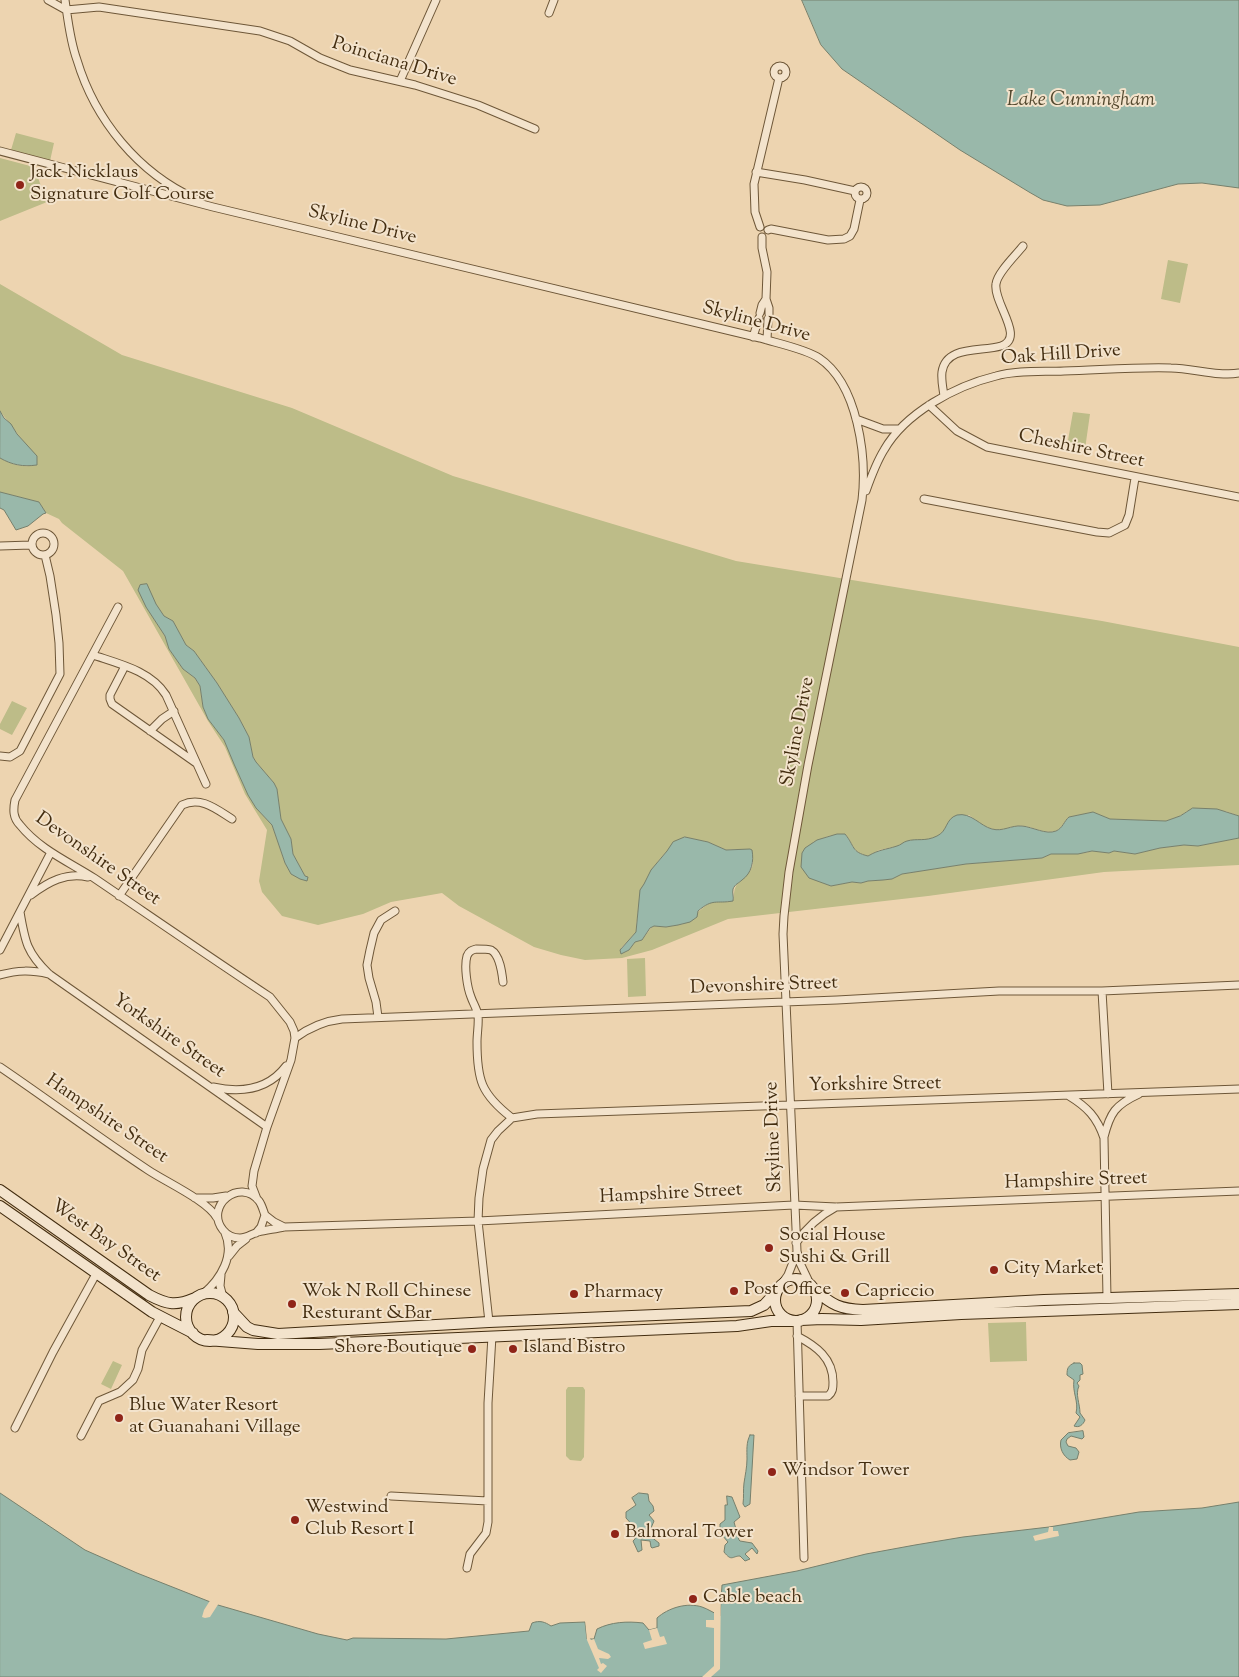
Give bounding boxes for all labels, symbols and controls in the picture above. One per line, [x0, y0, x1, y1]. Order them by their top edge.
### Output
street label: Poinciana Drive [329, 33, 459, 93]
water label: Lake Cunningham [1007, 90, 1155, 114]
place label: Jack Nicklaus Signature Golf Course [30, 163, 214, 207]
marker: Jack Nicklaus Signature Golf Course [14, 179, 26, 191]
street label: Skyline Drive [305, 201, 419, 251]
street label: Skyline Drive [699, 298, 813, 348]
street label: Oak Hill Drive [1000, 340, 1122, 372]
street label: Cheshire Street [1016, 426, 1146, 474]
street label: Skyline Drive [777, 675, 821, 789]
street label: Devonshire Street [30, 808, 164, 912]
street label: Devonshire Street [690, 973, 838, 1001]
street label: Yorkshire Street [107, 990, 229, 1084]
street label: Hampshire Street [40, 1071, 172, 1169]
street label: Yorkshire Street [809, 1073, 941, 1099]
street label: Skyline Drive [762, 1081, 788, 1193]
street label: Hampshire Street [1004, 1168, 1148, 1196]
street label: Hampshire Street [599, 1180, 743, 1210]
street label: West Bay Street [46, 1196, 164, 1288]
place label: Social House Sushi & Grill [779, 1226, 890, 1270]
marker: Social House Sushi & Grill [763, 1242, 775, 1254]
place label: City Market [1004, 1259, 1103, 1281]
marker: City Market [988, 1264, 1000, 1276]
place label: Post Office [744, 1280, 831, 1302]
place label: Wok N Roll Chinese Resturant &Bar [302, 1282, 471, 1326]
place label: Capriccio [855, 1282, 934, 1304]
place label: Pharmacy [584, 1283, 663, 1305]
marker: Post Office [728, 1285, 740, 1297]
marker: Capriccio [839, 1287, 851, 1299]
marker: Pharmacy [568, 1288, 580, 1300]
marker: Wok N Roll Chinese Resturant &Bar [286, 1298, 298, 1310]
place label: Shore Boutique [334, 1338, 462, 1360]
place label: Island Bistro [523, 1338, 625, 1360]
marker: Shore Boutique [466, 1343, 478, 1355]
marker: Island Bistro [507, 1343, 519, 1355]
place label: Blue Water Resort at Guanahani Village [129, 1396, 301, 1440]
marker: Blue Water Resort at Guanahani Village [113, 1412, 125, 1424]
place label: Windsor Tower [782, 1461, 909, 1483]
marker: Windsor Tower [766, 1466, 778, 1478]
place label: Westwind Club Resort I [305, 1498, 414, 1542]
marker: Westwind Club Resort I [289, 1514, 301, 1526]
place label: Balmoral Tower [625, 1523, 753, 1545]
marker: Balmoral Tower [609, 1528, 621, 1540]
place label: Cable beach [703, 1588, 802, 1610]
marker: Cable beach [687, 1593, 699, 1605]

